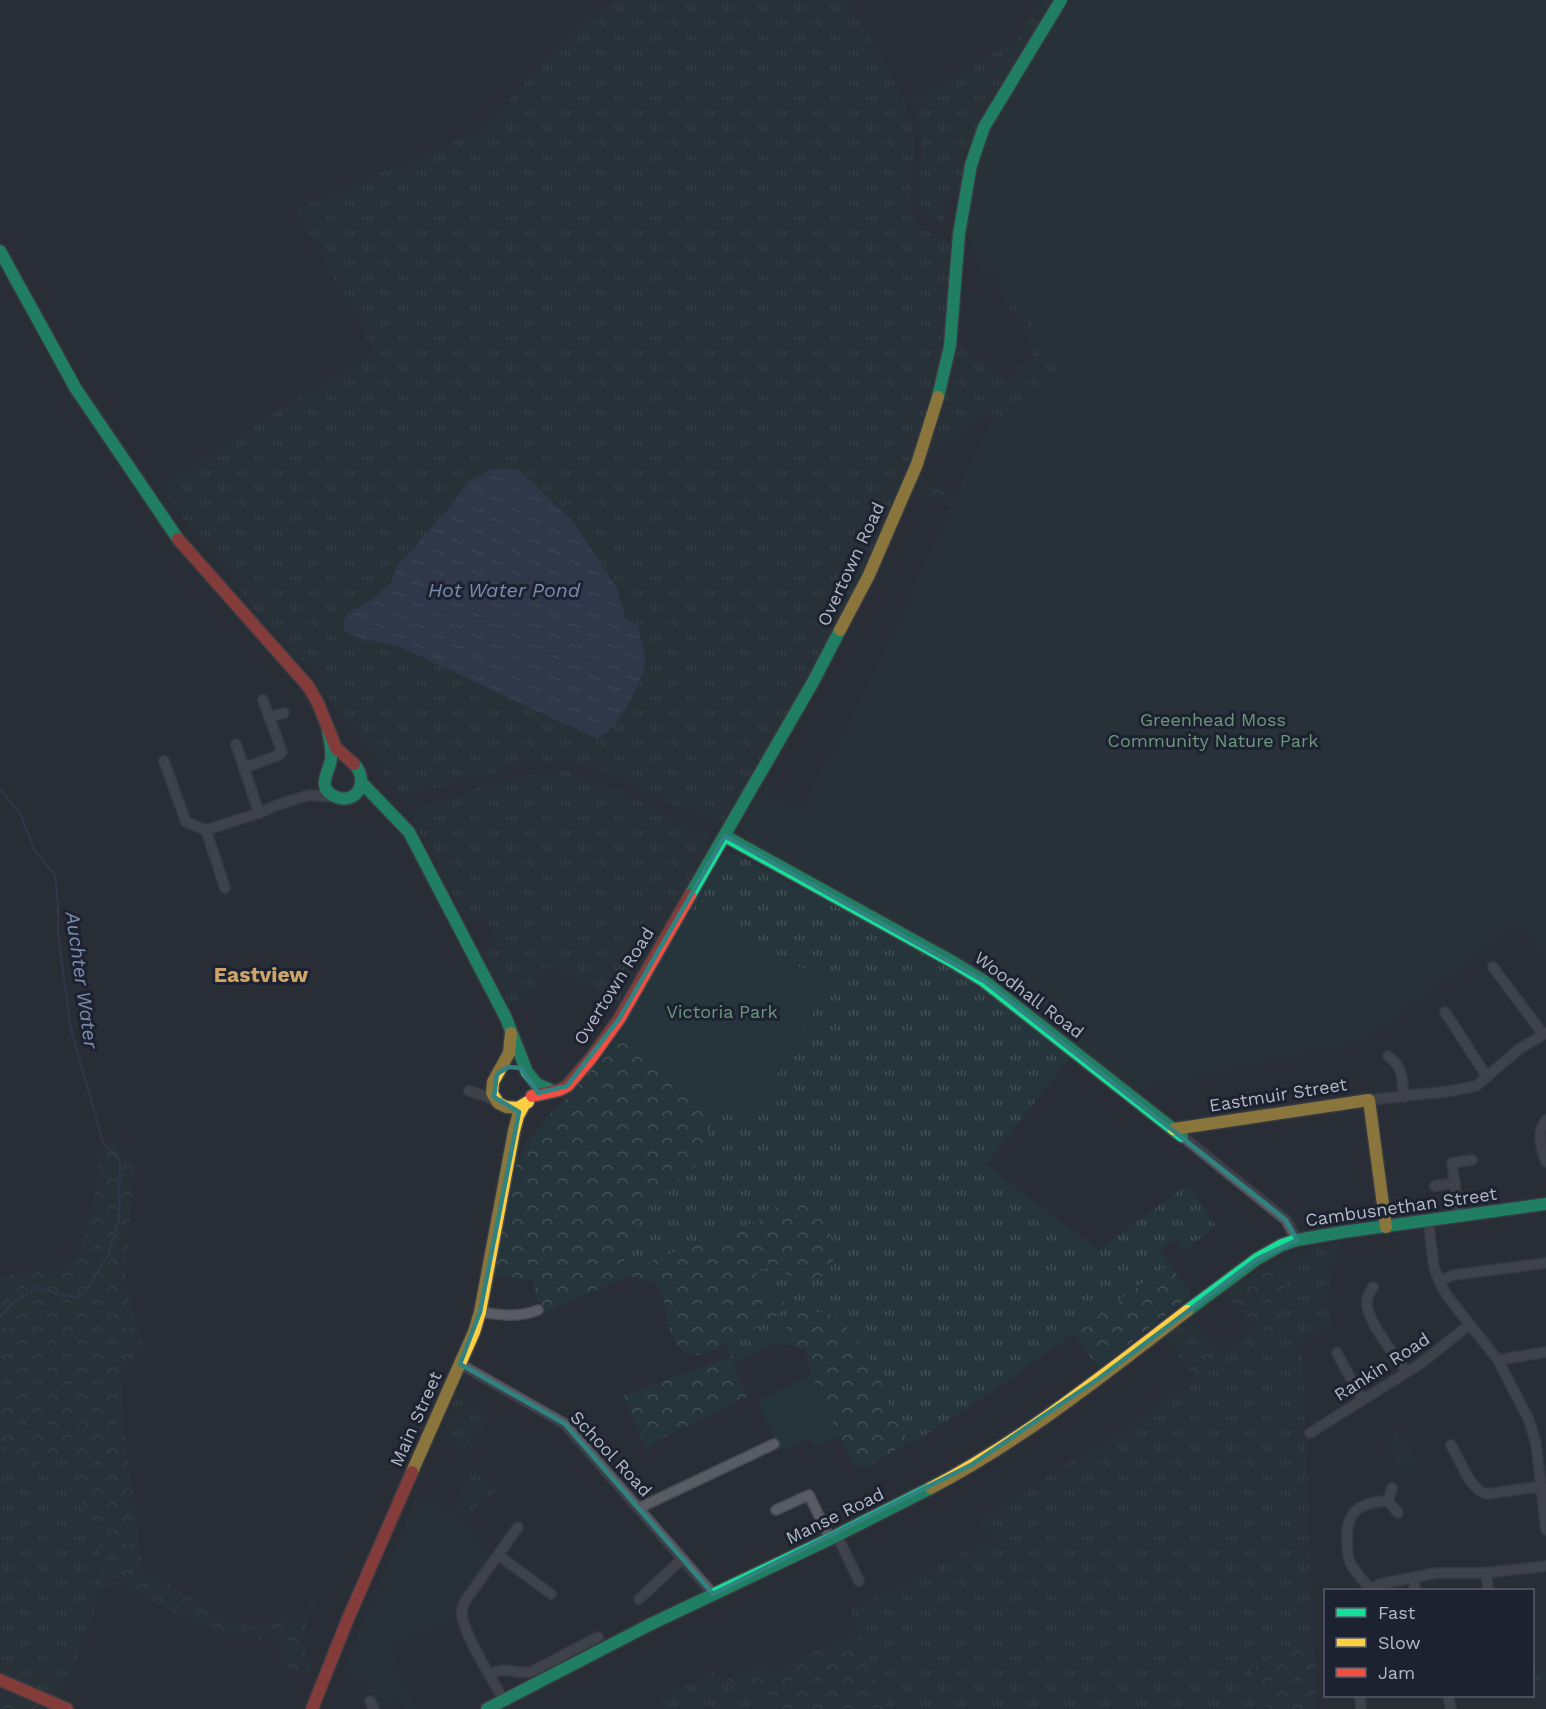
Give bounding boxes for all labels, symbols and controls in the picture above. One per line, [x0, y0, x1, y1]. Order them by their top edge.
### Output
street label: Overtown Road [813, 498, 888, 629]
water label: Hot Water Pond [428, 578, 581, 602]
park label: Greenhead Moss Community Nature Park [1108, 709, 1318, 751]
water label: Auchter Water [60, 909, 104, 1051]
street label: Overtown Road [569, 923, 658, 1048]
street label: Woodhall Road [971, 947, 1088, 1043]
district label: Eastview [214, 962, 308, 987]
park label: Victoria Park [666, 1001, 778, 1022]
street label: Eastmuir Street [1208, 1073, 1349, 1116]
street label: Cambusnethan Street [1304, 1183, 1498, 1230]
street label: Rankin Road [1330, 1328, 1433, 1405]
street label: Main Street [385, 1368, 446, 1470]
street label: School Road [566, 1407, 656, 1501]
street label: Manse Road [782, 1483, 887, 1548]
legend [1324, 1589, 1534, 1697]
text: Fast [1378, 1602, 1416, 1623]
text: Slow [1378, 1632, 1421, 1653]
text: Jam [1378, 1662, 1415, 1683]

